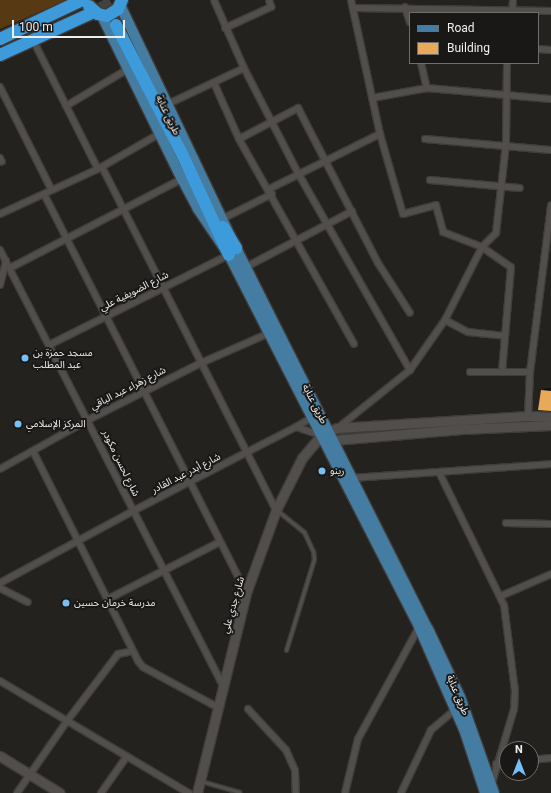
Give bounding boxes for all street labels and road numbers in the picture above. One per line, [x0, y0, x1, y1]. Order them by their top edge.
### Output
street label: طريق عنابة [153, 93, 183, 137]
street label: شارع الضويفية علي [98, 269, 170, 313]
street label: شارع زهراء عبد الباقي [88, 364, 168, 412]
street label: طريق عنابة [300, 382, 330, 426]
street label: شارع لحسن مكودر [100, 428, 142, 498]
street label: شارع أبدر عبد القادر [149, 450, 223, 496]
street label: شارع جدي علي [219, 575, 247, 635]
street label: طريق عنابة [444, 673, 472, 717]

